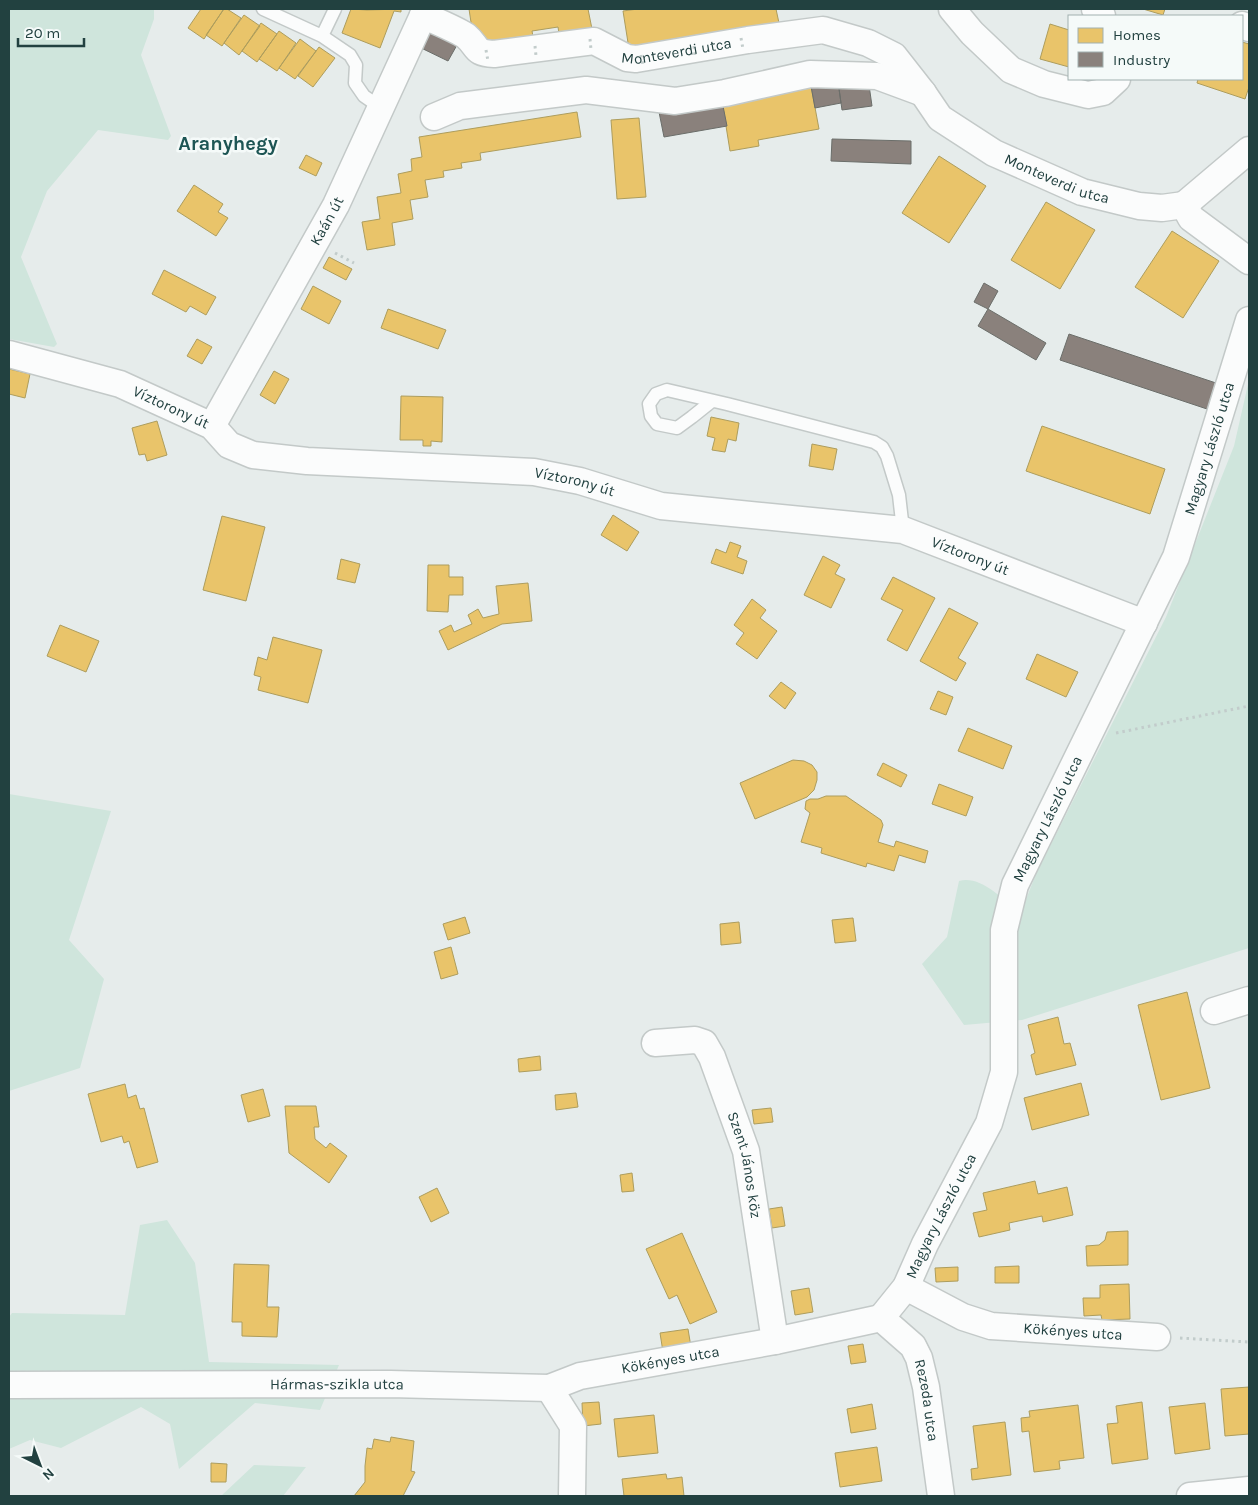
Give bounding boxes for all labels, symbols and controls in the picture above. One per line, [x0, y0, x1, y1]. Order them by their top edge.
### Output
scale bar [18, 15, 84, 47]
legend [1068, 15, 1243, 80]
text: 20 m [25, 24, 60, 42]
text: Homes [1113, 26, 1161, 44]
street label: Monteverdi utca [620, 34, 733, 68]
text: Industry [1113, 51, 1170, 69]
district label: Aranyhegy [178, 132, 278, 155]
street label: Monteverdi utca [1002, 150, 1111, 207]
street label: Kaán út [306, 194, 348, 249]
street label: Magyary László utca [1180, 380, 1238, 517]
street label: Víztorony út [130, 382, 212, 433]
street label: Víztorony út [533, 463, 617, 500]
street label: Víztorony út [929, 533, 1012, 579]
street label: Magyary László utca [1009, 753, 1086, 885]
street label: Szent János köz [724, 1109, 765, 1219]
street label: Magyary László utca [902, 1150, 980, 1281]
street label: Kökényes utca [1023, 1319, 1123, 1344]
street label: Kökényes utca [620, 1342, 721, 1377]
street label: Rezeda utca [911, 1357, 942, 1443]
street label: Hármas-szikla utca [270, 1375, 404, 1393]
north arrow [15, 1440, 65, 1490]
text: N [39, 1465, 58, 1484]

